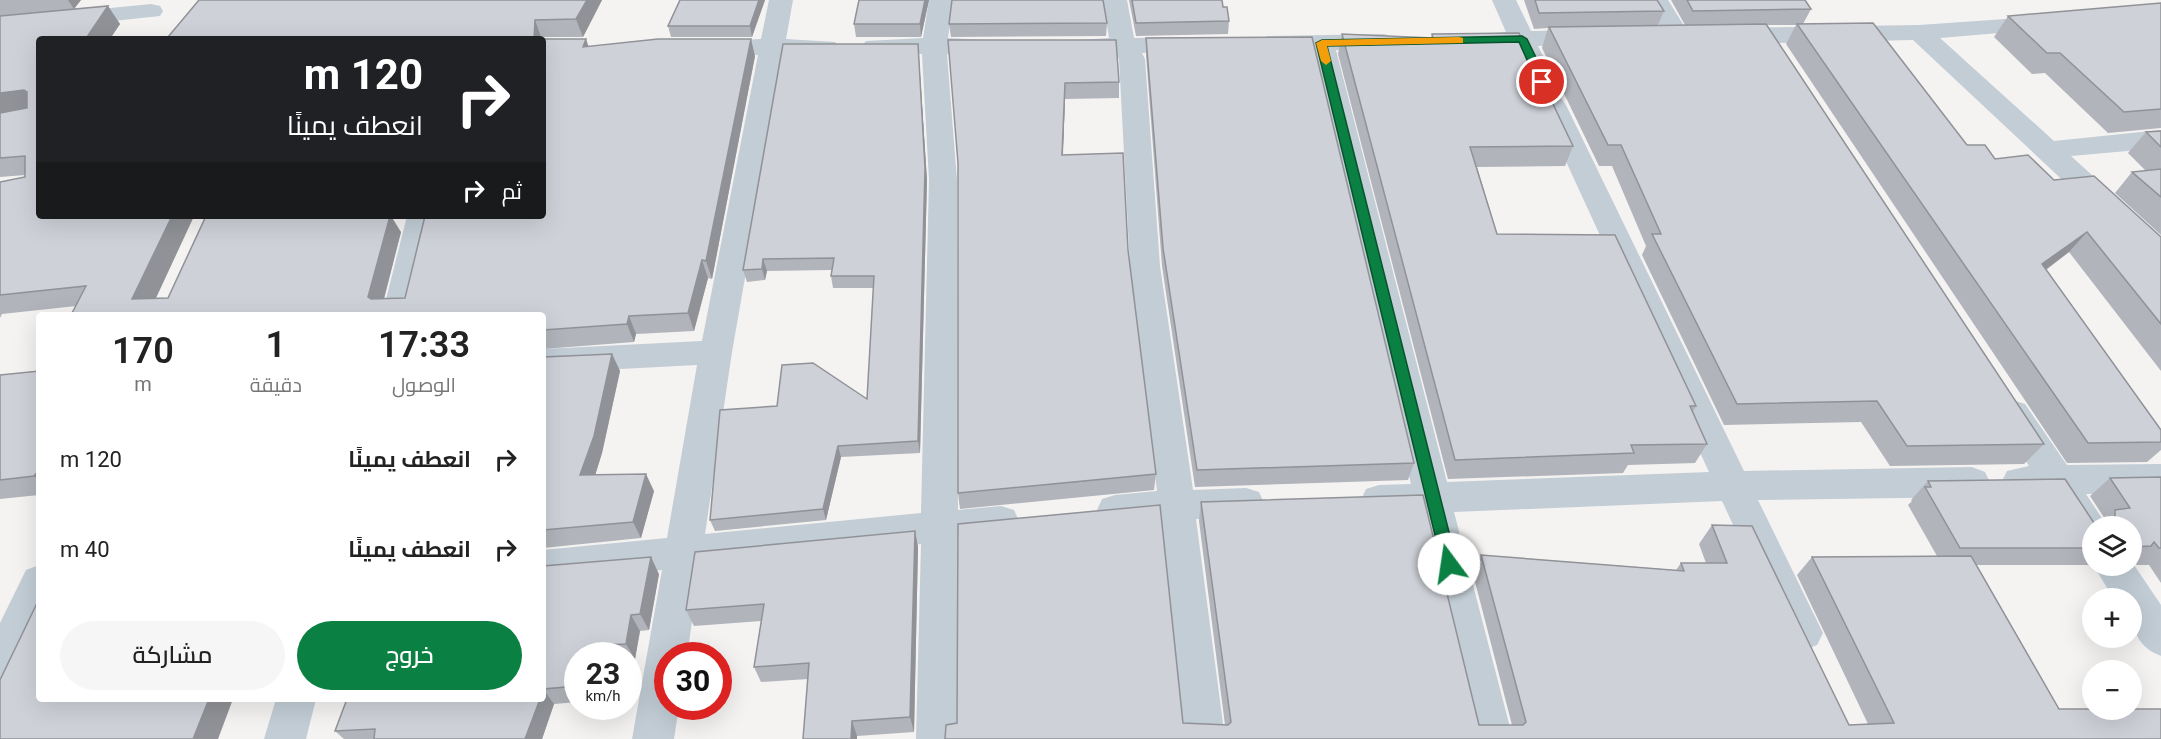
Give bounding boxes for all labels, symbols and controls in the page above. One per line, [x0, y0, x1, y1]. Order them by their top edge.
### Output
text: 120 m [304, 50, 423, 99]
pin [1516, 56, 1567, 107]
icon: right [444, 60, 522, 138]
icon: arrive [1525, 65, 1558, 98]
text: انعطف يمينًا [287, 110, 423, 142]
icon: right [457, 174, 490, 207]
text: ثم [502, 179, 522, 204]
text: 1 [266, 324, 286, 366]
text: 17:33 [378, 324, 470, 366]
text: 170 [112, 330, 174, 372]
text: m [134, 372, 152, 396]
text: دقيقة [250, 373, 302, 397]
text: الوصول [392, 373, 456, 397]
icon: right [489, 443, 522, 476]
text: 120 m [60, 447, 122, 472]
text: انعطف يمينًا [348, 447, 471, 472]
map controls [2082, 516, 2142, 720]
button: layers [2082, 516, 2142, 576]
position arrow [1417, 532, 1481, 596]
icon: right [489, 533, 522, 566]
text: 40 m [60, 537, 110, 562]
text: انعطف يمينًا [348, 537, 471, 562]
button: + [2082, 588, 2142, 648]
button: مشاركة [60, 621, 285, 690]
button: خروج [297, 621, 522, 690]
speed limit sign: 30 [654, 642, 732, 720]
text: 23 [586, 656, 620, 691]
button: − [2082, 660, 2142, 720]
text: km/h [585, 687, 621, 705]

